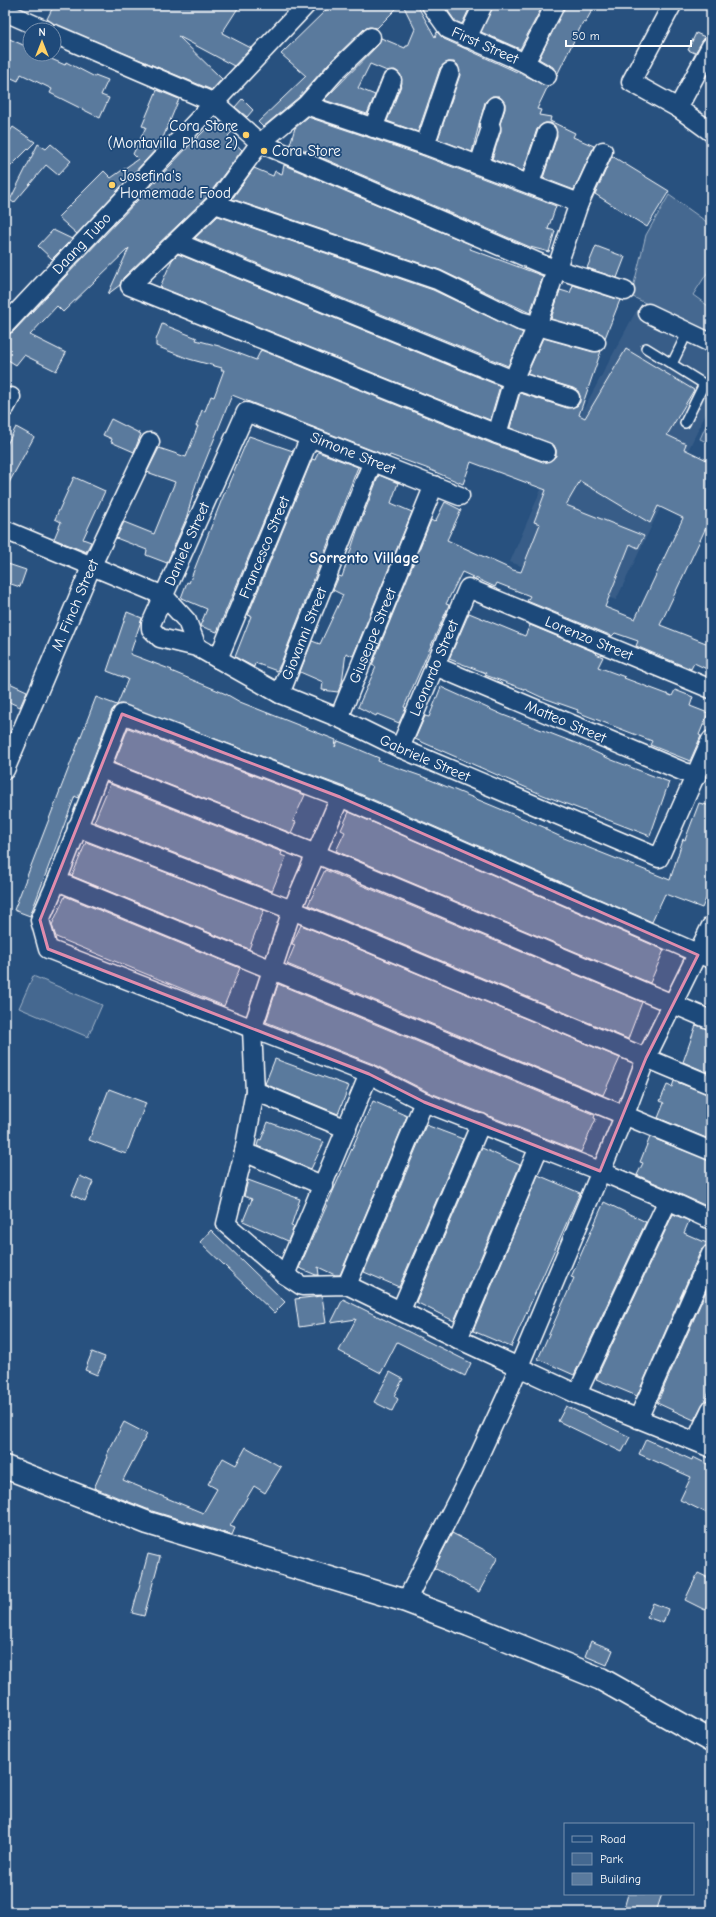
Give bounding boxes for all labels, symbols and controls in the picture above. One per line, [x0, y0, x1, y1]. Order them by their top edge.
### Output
north arrow [22, 22, 62, 62]
scale bar [566, 22, 691, 48]
street label: First Street [449, 23, 522, 68]
text: N [38, 26, 46, 39]
text: 50 m [572, 29, 600, 43]
place label: Cora Store (Montavilla Phase 2) [107, 117, 238, 152]
marker: Cora Store (Montavilla Phase 2) [241, 130, 251, 140]
place label: Cora Store [272, 142, 341, 160]
marker: Cora Store [259, 146, 269, 156]
place label: Josefina's Homemade Food [120, 167, 231, 202]
marker: Josefina's Homemade Food [107, 180, 117, 190]
street label: Daang Tubo [49, 209, 115, 278]
street label: Simone Street [308, 428, 399, 479]
street label: Francesco Street [235, 493, 294, 601]
street label: Daniele Street [161, 499, 214, 589]
district label: Sorrento Village [309, 549, 419, 567]
street label: M. Finch Street [47, 556, 103, 654]
street label: Giovanni Street [278, 584, 331, 683]
street label: Giuseppe Street [345, 585, 400, 686]
street label: Lorenzo Street [543, 612, 636, 665]
street label: Leonardo Street [406, 616, 463, 719]
street label: Matteo Street [522, 696, 610, 747]
street label: Gabriele Street [377, 730, 474, 786]
legend [564, 1823, 694, 1895]
text: Road [600, 1832, 626, 1846]
text: Park [600, 1852, 623, 1866]
text: Building [600, 1872, 641, 1886]

